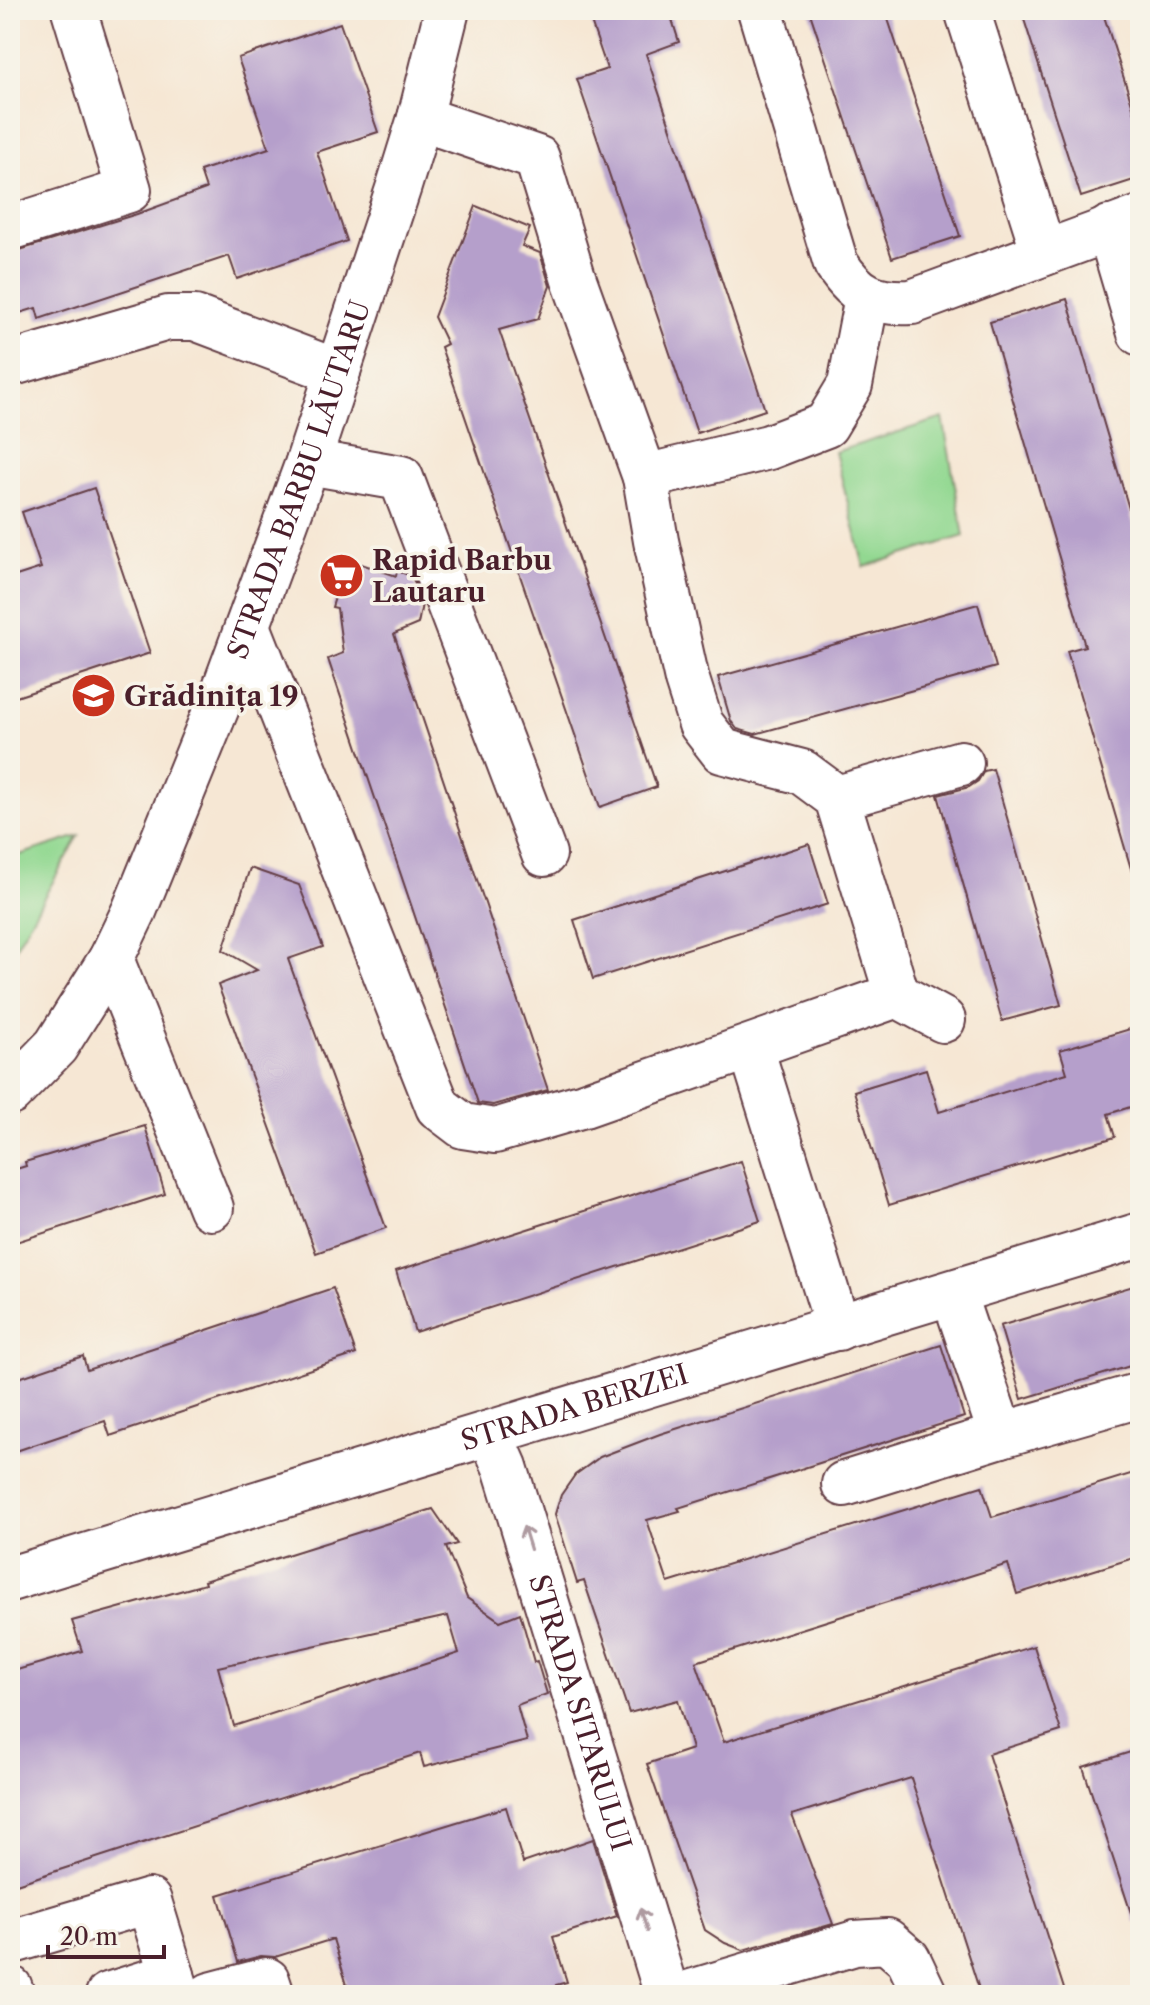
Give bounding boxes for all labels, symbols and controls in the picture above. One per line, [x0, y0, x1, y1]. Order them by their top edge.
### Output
street label: STRADA BARBU LĂUTARU [220, 296, 377, 663]
place label: Rapid Barbu Lautaru [372, 543, 552, 609]
supermarket icon: Rapid Barbu Lautaru [317, 552, 365, 600]
school or university icon: Grădinița 19 [69, 672, 117, 720]
place label: Grădinița 19 [124, 679, 299, 713]
street label: STRADA BERZEI [457, 1357, 692, 1458]
one-way arrow [518, 1526, 533, 1551]
street label: STRADA SITARULUI [522, 1570, 639, 1855]
one-way arrow [636, 1908, 651, 1934]
scale bar [48, 1909, 164, 1959]
text: 20 m [60, 1922, 118, 1951]

